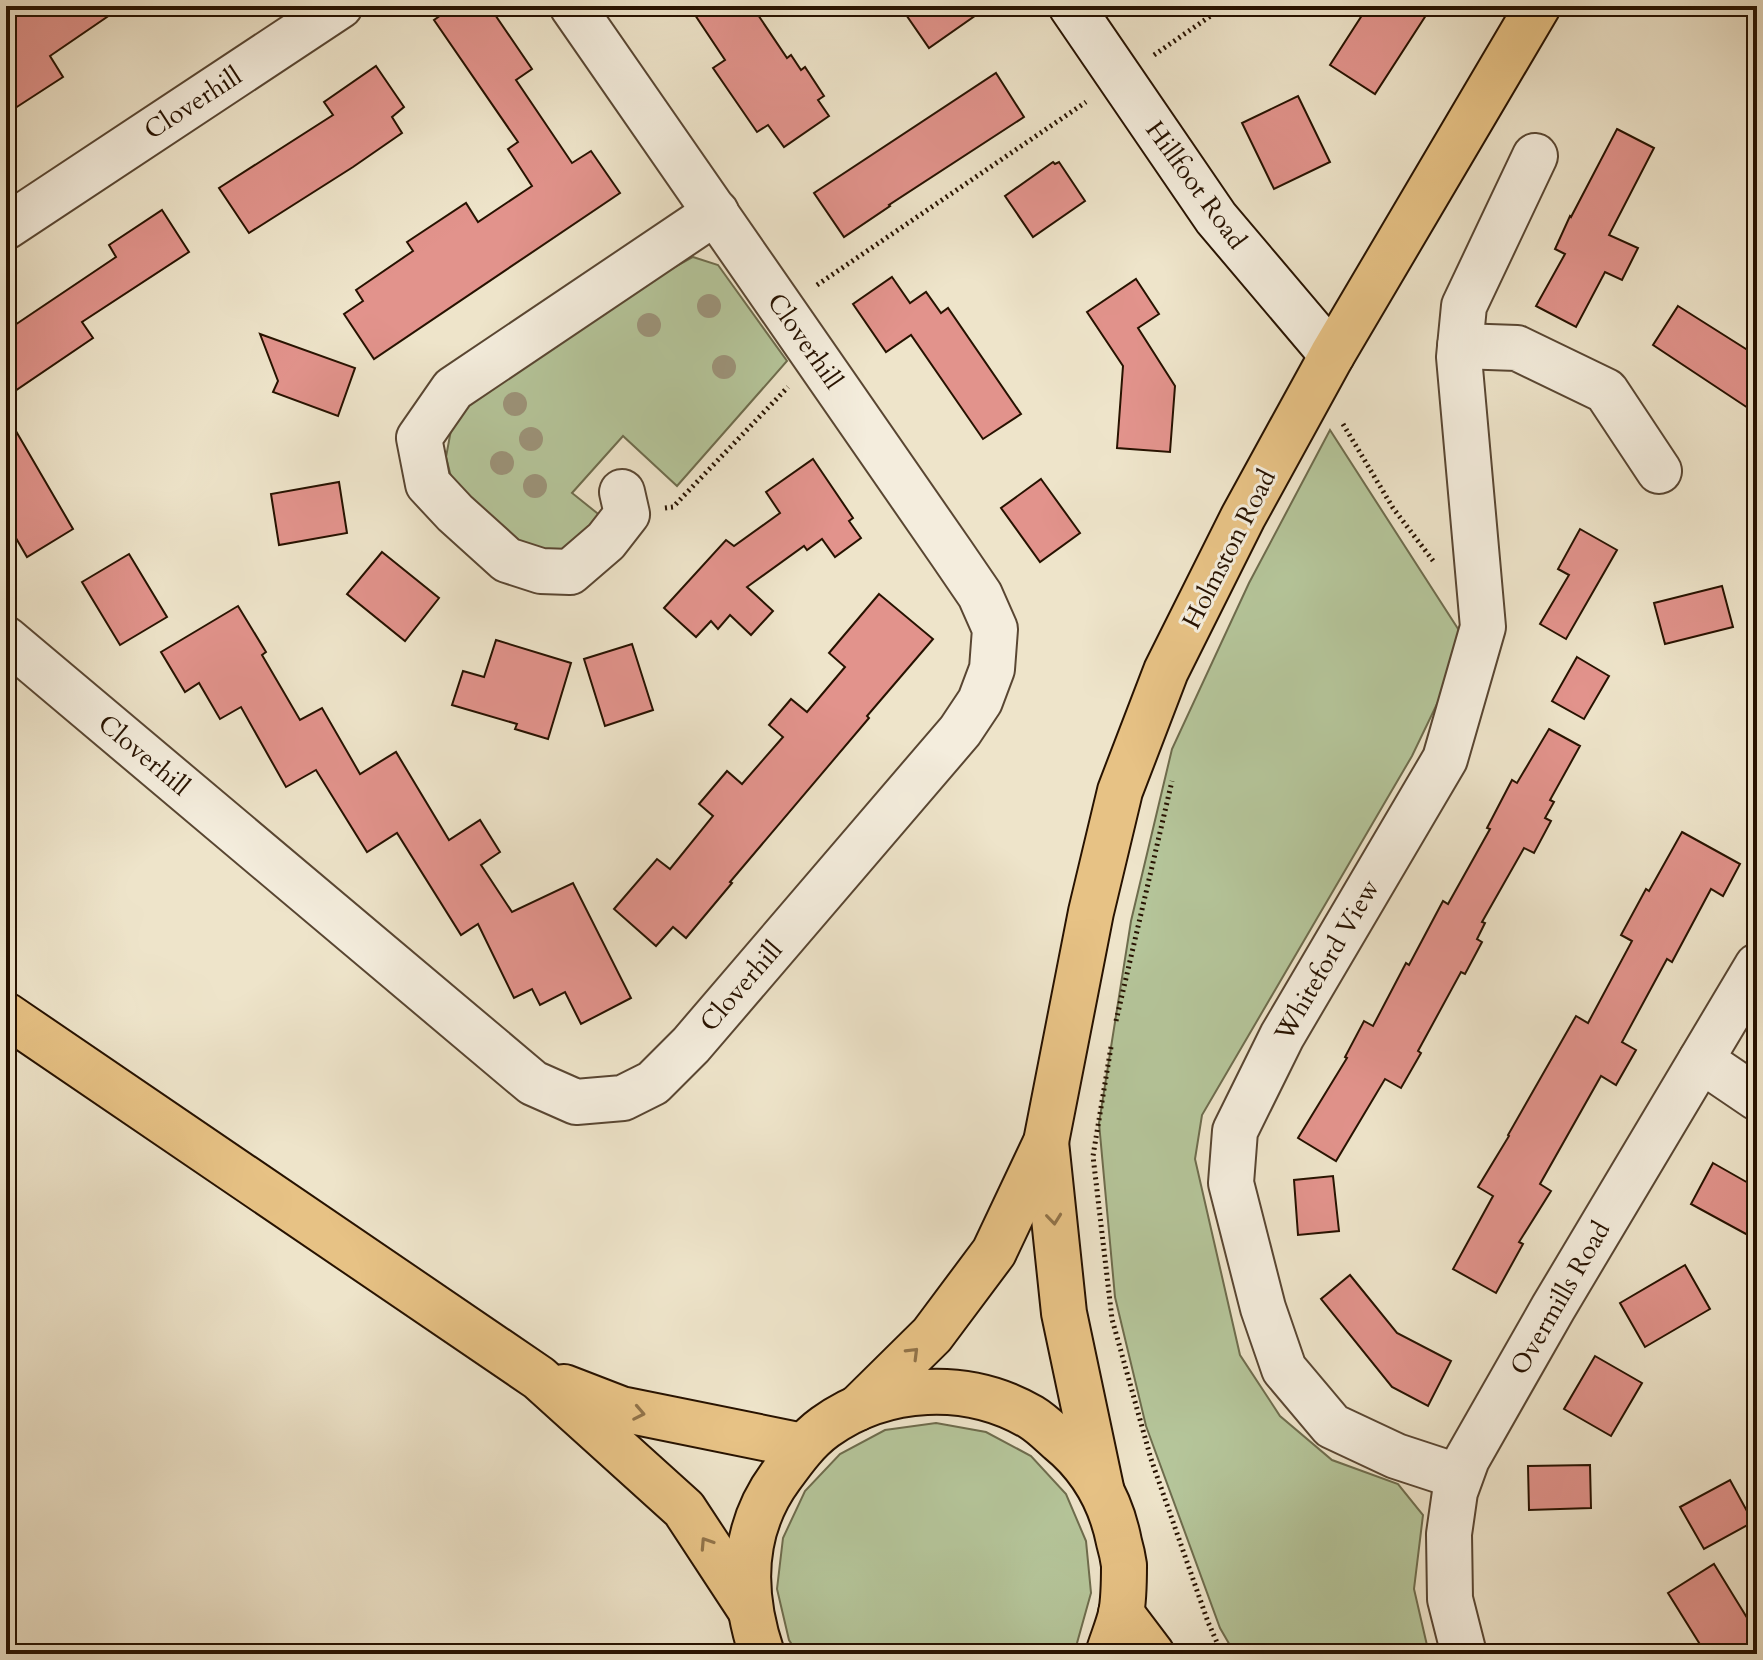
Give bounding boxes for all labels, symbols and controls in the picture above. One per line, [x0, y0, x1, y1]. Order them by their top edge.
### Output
street label: Cloverhill [137, 58, 249, 148]
street label: Hillfoot Road [1138, 114, 1255, 256]
street label: Cloverhill [759, 286, 851, 396]
street label: Holmston Road [1174, 463, 1284, 635]
street label: Cloverhill [91, 706, 198, 804]
street label: Whiteford View [1266, 872, 1388, 1048]
street label: Cloverhill [692, 933, 790, 1039]
one-way arrow [1045, 1213, 1062, 1226]
street label: Overmills Road [1502, 1215, 1618, 1381]
one-way arrow [904, 1348, 918, 1363]
one-way arrow [633, 1403, 646, 1420]
one-way arrow [701, 1537, 716, 1551]

